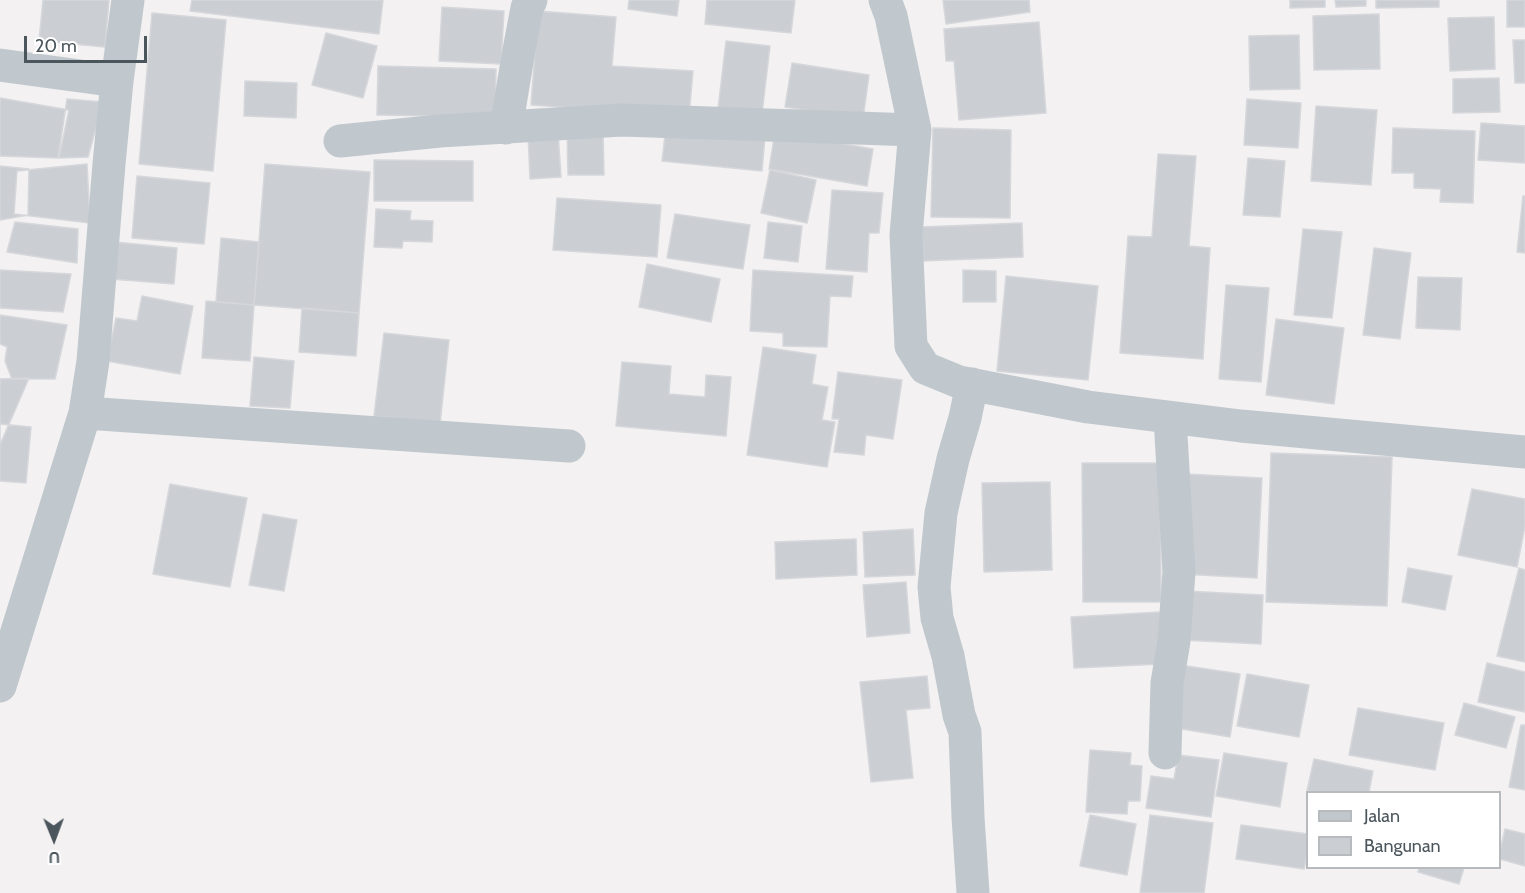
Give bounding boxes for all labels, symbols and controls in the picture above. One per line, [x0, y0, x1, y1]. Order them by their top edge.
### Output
scale bar [27, 24, 150, 62]
text: 20 m [35, 35, 77, 57]
legend [1306, 791, 1501, 869]
text: Jalan [1364, 805, 1400, 827]
north arrow [24, 809, 84, 869]
text: Bangunan [1364, 835, 1441, 857]
text: U [48, 848, 60, 867]

